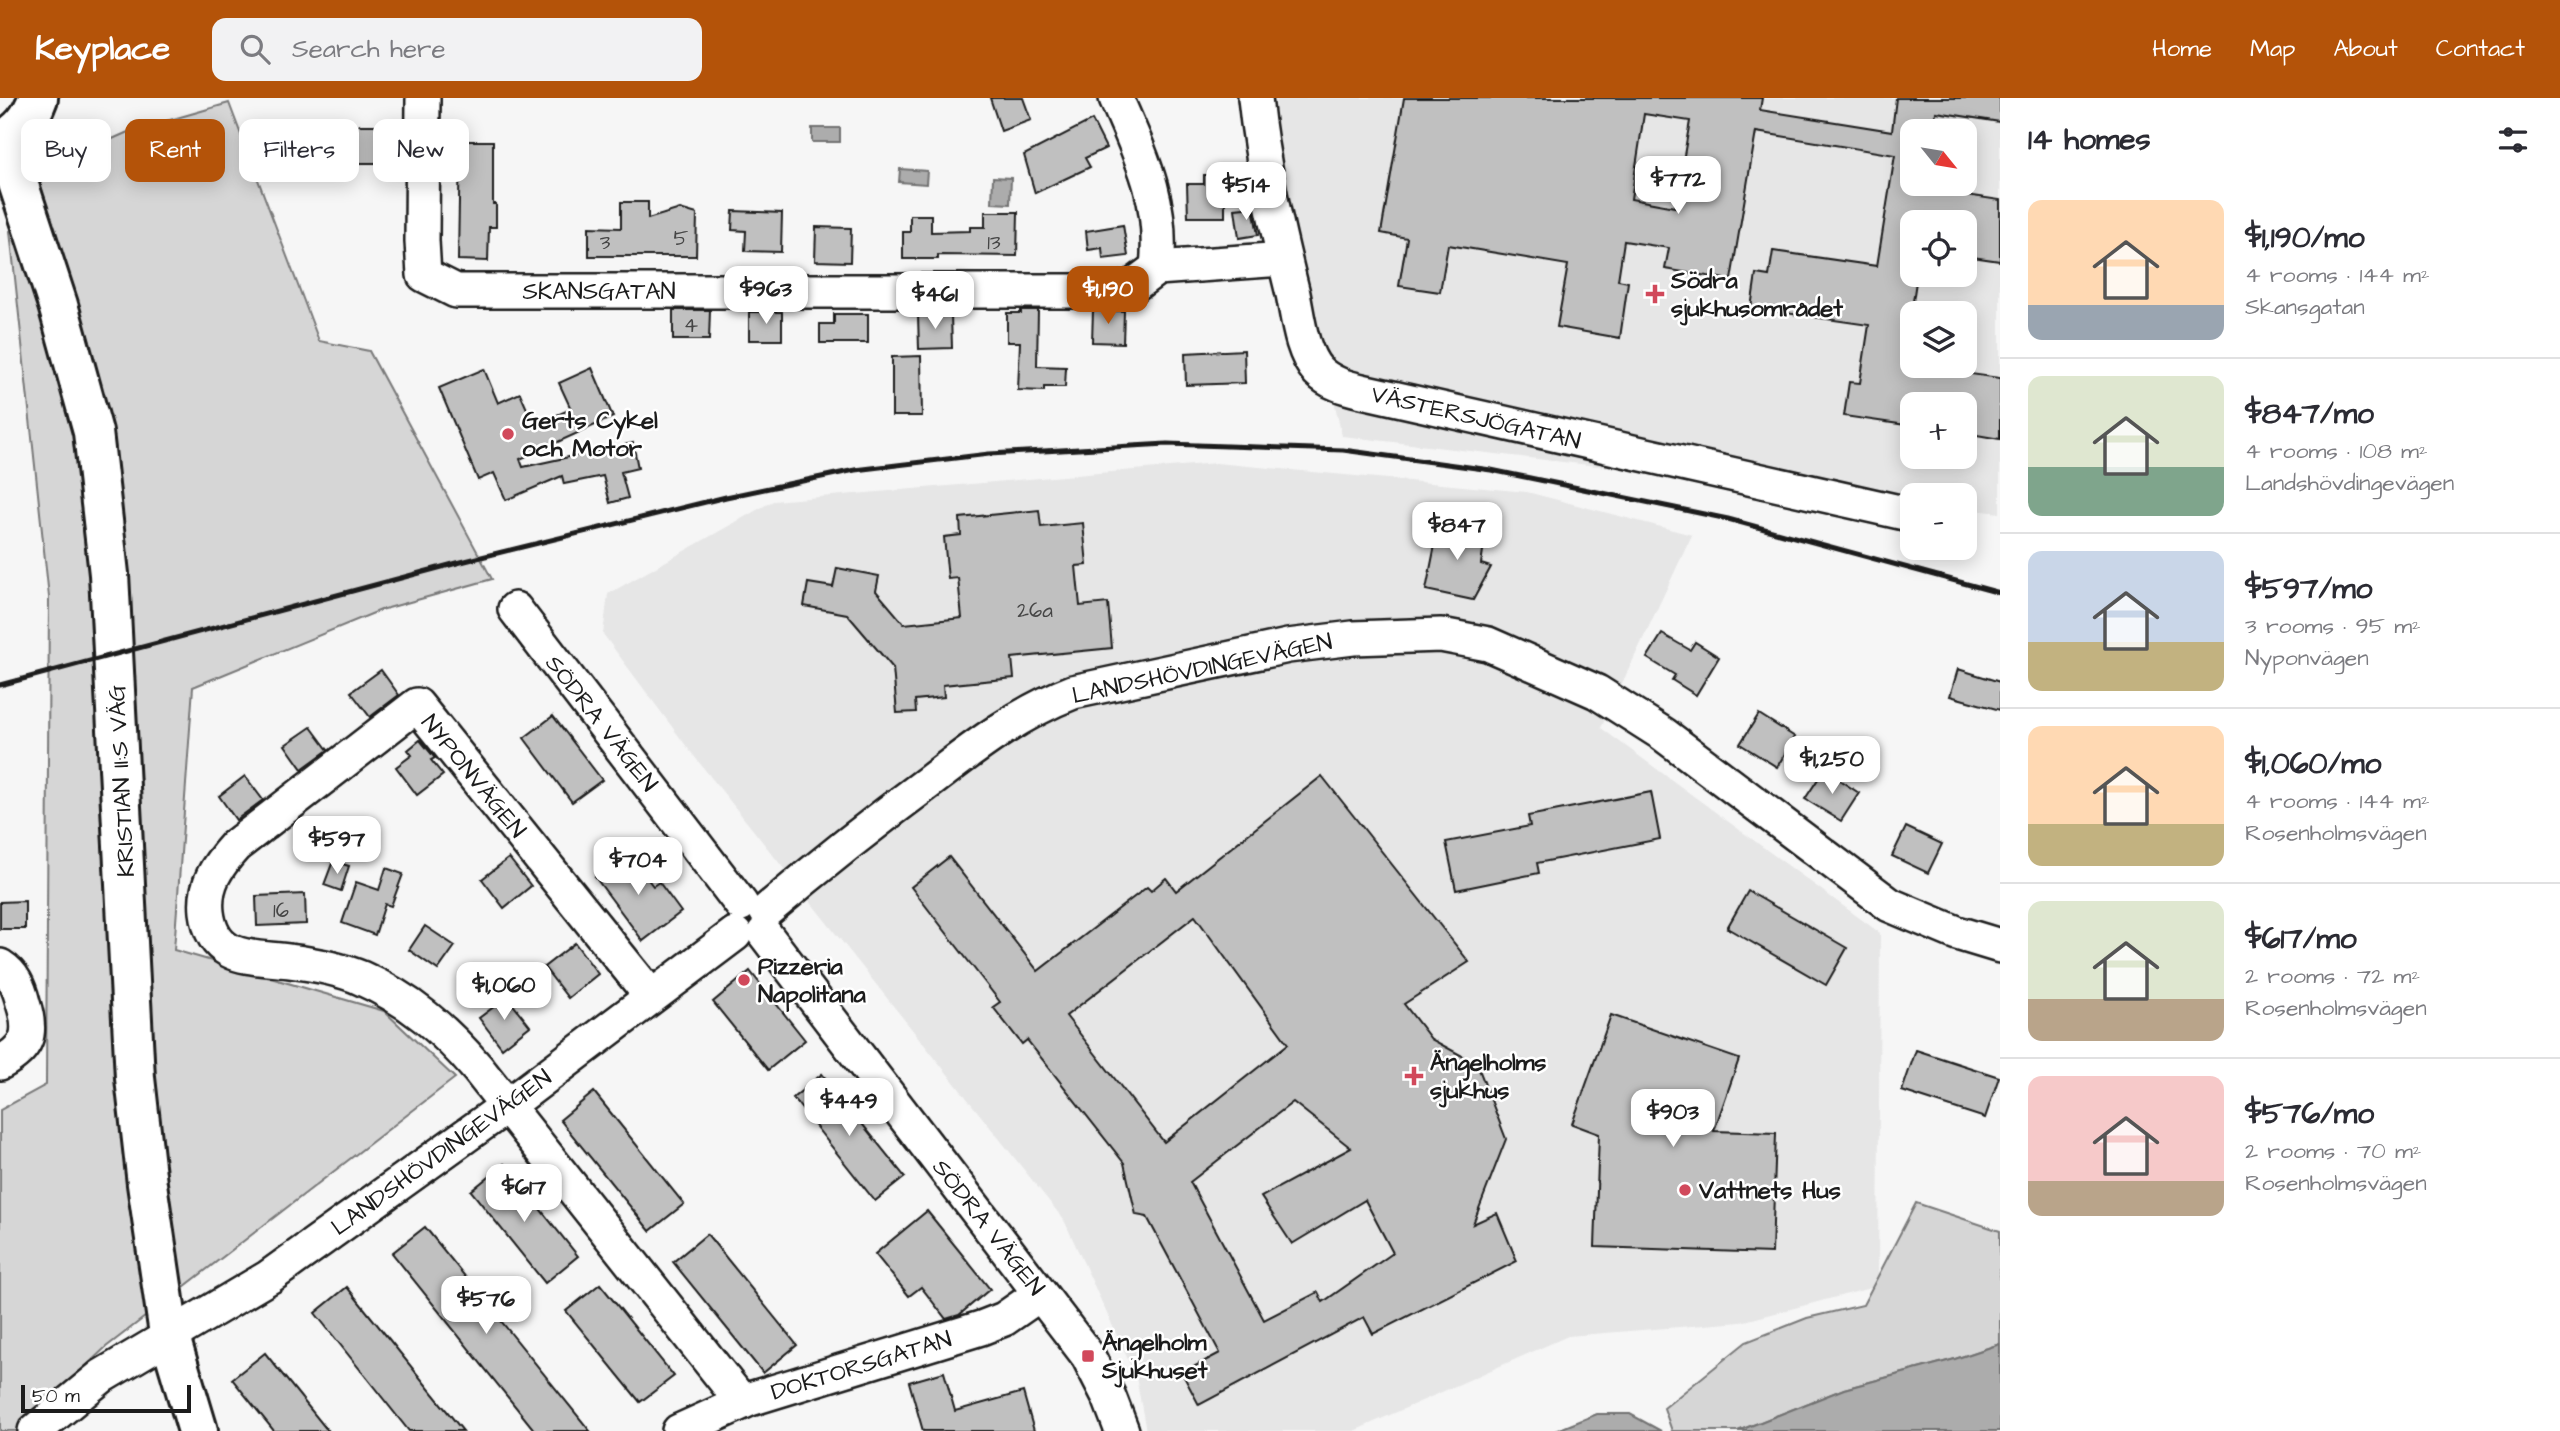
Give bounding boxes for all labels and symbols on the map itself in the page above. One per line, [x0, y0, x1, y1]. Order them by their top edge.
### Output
north arrow [1900, 119, 1978, 196]
pin: $772 [1637, 156, 1719, 216]
pin: $514 [1205, 162, 1287, 222]
house number: 5 [674, 224, 689, 253]
house number: 3 [600, 228, 611, 257]
house number: 13 [987, 228, 1001, 257]
place label: Södra sjukhusområdet [1670, 264, 1843, 326]
pin: $963 [725, 266, 807, 326]
pin: $1,190 [1051, 266, 1165, 326]
pin: $461 [894, 272, 976, 331]
street label: SKANSGATAN [522, 275, 676, 309]
marker: Södra sjukhusområdet [1645, 284, 1665, 304]
house number: 4 [684, 311, 698, 340]
street label: VÄSTERSJÖGATAN [1368, 377, 1584, 459]
place label: Gerts Cykel och Motor [522, 404, 658, 466]
marker: Gerts Cykel och Motor [500, 426, 516, 442]
pin: $847 [1416, 503, 1498, 562]
house number: 26a [1017, 596, 1053, 625]
street label: LANDSHÖVDINGEVÄGEN [1069, 625, 1335, 713]
street label: SÖDRA VÄGEN [537, 648, 666, 799]
street label: KRISTIAN II:S VÄG [100, 683, 144, 878]
street label: NYPONVÄGEN [413, 707, 534, 846]
pin: $1,250 [1775, 736, 1889, 796]
pin: $597 [296, 816, 378, 876]
pin: $704 [597, 838, 679, 897]
house number: 16 [273, 896, 289, 925]
place label: Pizzeria Napolitana [758, 950, 866, 1012]
pin: $1,060 [447, 962, 561, 1022]
marker: Pizzeria Napolitana [736, 972, 752, 988]
place label: Ängelholms sjukhus [1430, 1046, 1546, 1108]
street label: LANDSHÖVDINGEVÄGEN [324, 1061, 559, 1244]
marker: Ängelholms sjukhus [1404, 1066, 1424, 1086]
pin: $449 [808, 1079, 890, 1138]
pin: $903 [1632, 1090, 1714, 1149]
street label: SÖDRA VÄGEN [924, 1152, 1053, 1303]
pin: $617 [483, 1164, 565, 1224]
place label: Vattnets Hus [1698, 1174, 1841, 1208]
marker: Vattnets Hus [1677, 1182, 1693, 1198]
pin: $576 [445, 1276, 527, 1336]
street label: DOKTORSGATAN [767, 1322, 956, 1410]
place label: Ängelholm Sjukhuset [1101, 1326, 1208, 1388]
marker: Ängelholm Sjukhuset [1080, 1348, 1096, 1364]
scale bar [21, 1382, 191, 1414]

